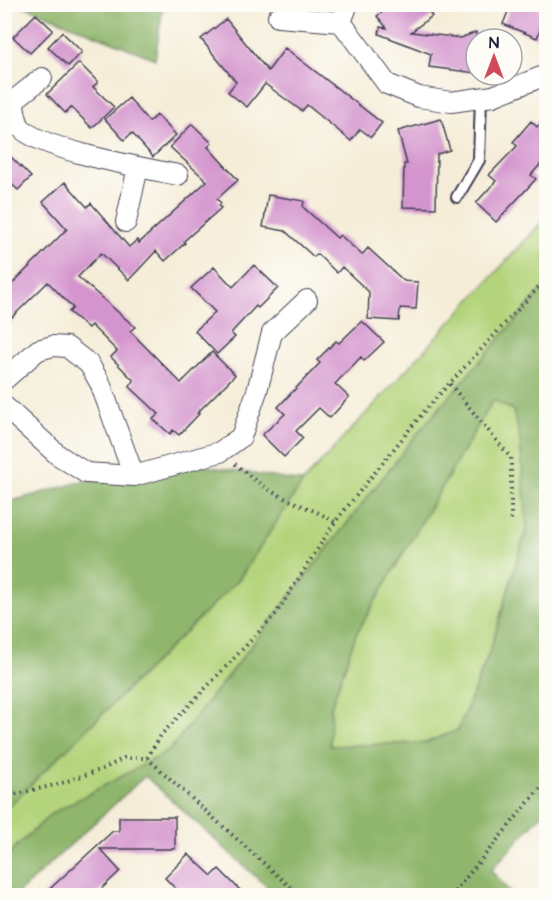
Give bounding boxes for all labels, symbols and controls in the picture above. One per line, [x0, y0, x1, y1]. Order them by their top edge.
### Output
north arrow [464, 27, 524, 87]
text: N [489, 32, 499, 54]

